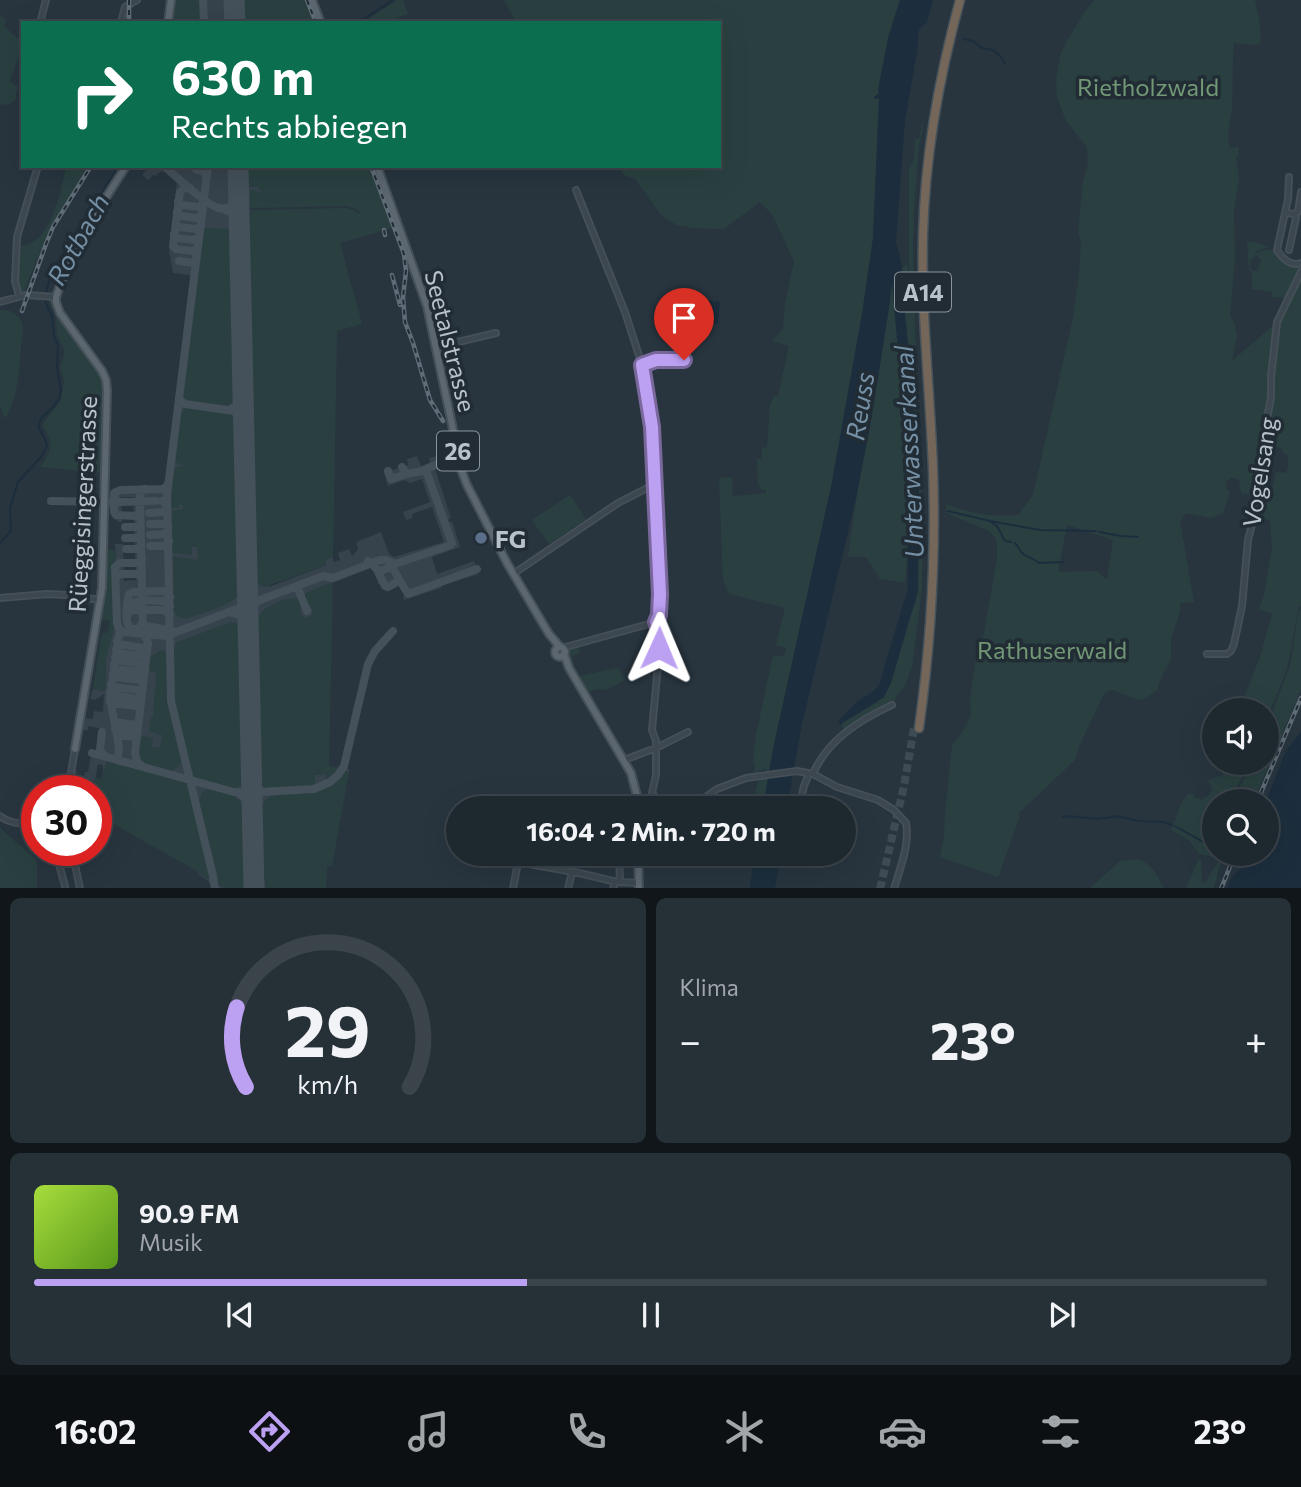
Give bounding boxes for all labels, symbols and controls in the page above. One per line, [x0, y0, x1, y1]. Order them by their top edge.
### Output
text: 630 m [171, 45, 314, 105]
icon: right [56, 49, 147, 140]
park label: Rietholzwald [1077, 72, 1219, 101]
text: Rechts abbiegen [171, 105, 408, 145]
water label: Rotbach [39, 188, 115, 290]
street label: Seetalstrasse [419, 267, 483, 415]
road number: A14 [895, 272, 951, 312]
pin [654, 288, 714, 360]
icon: arrive [665, 299, 703, 337]
water label: Unterwasserkanal [887, 343, 929, 559]
water label: Reuss [838, 370, 880, 442]
street label: Rüeggisingerstrasse [62, 395, 102, 613]
street label: Vogelsang [1236, 415, 1282, 529]
road number: 26 [437, 432, 479, 471]
place label: FG [495, 524, 526, 553]
marker: FG [473, 530, 489, 546]
position arrow [622, 611, 696, 685]
park label: Rathuserwald [977, 635, 1127, 664]
map controls [1202, 698, 1279, 866]
button: sound [1202, 698, 1279, 775]
speed limit sign: 30 [21, 775, 112, 866]
button: search [1202, 789, 1279, 866]
text: 16:04 · 2 Min. · 720 m [526, 815, 776, 846]
text: Klima [680, 973, 739, 1001]
text: 29 [285, 983, 371, 1072]
text: 23° [930, 1007, 1016, 1071]
text: − [680, 1016, 701, 1063]
text: + [1245, 1016, 1267, 1063]
text: km/h [297, 1068, 358, 1098]
text: 90.9 FM [139, 1197, 240, 1228]
text: Musik [139, 1228, 203, 1256]
icon: previous [221, 1296, 259, 1334]
icon: pause [632, 1296, 670, 1334]
icon: next [1043, 1296, 1081, 1334]
icon: directions [245, 1407, 294, 1456]
icon: music [404, 1407, 453, 1456]
icon: phone [562, 1407, 611, 1456]
icon: climate [720, 1407, 769, 1456]
icon: car [878, 1407, 927, 1456]
icon: filters [1036, 1407, 1085, 1456]
text: 16:02 [55, 1411, 136, 1451]
text: 23° [1194, 1411, 1246, 1451]

